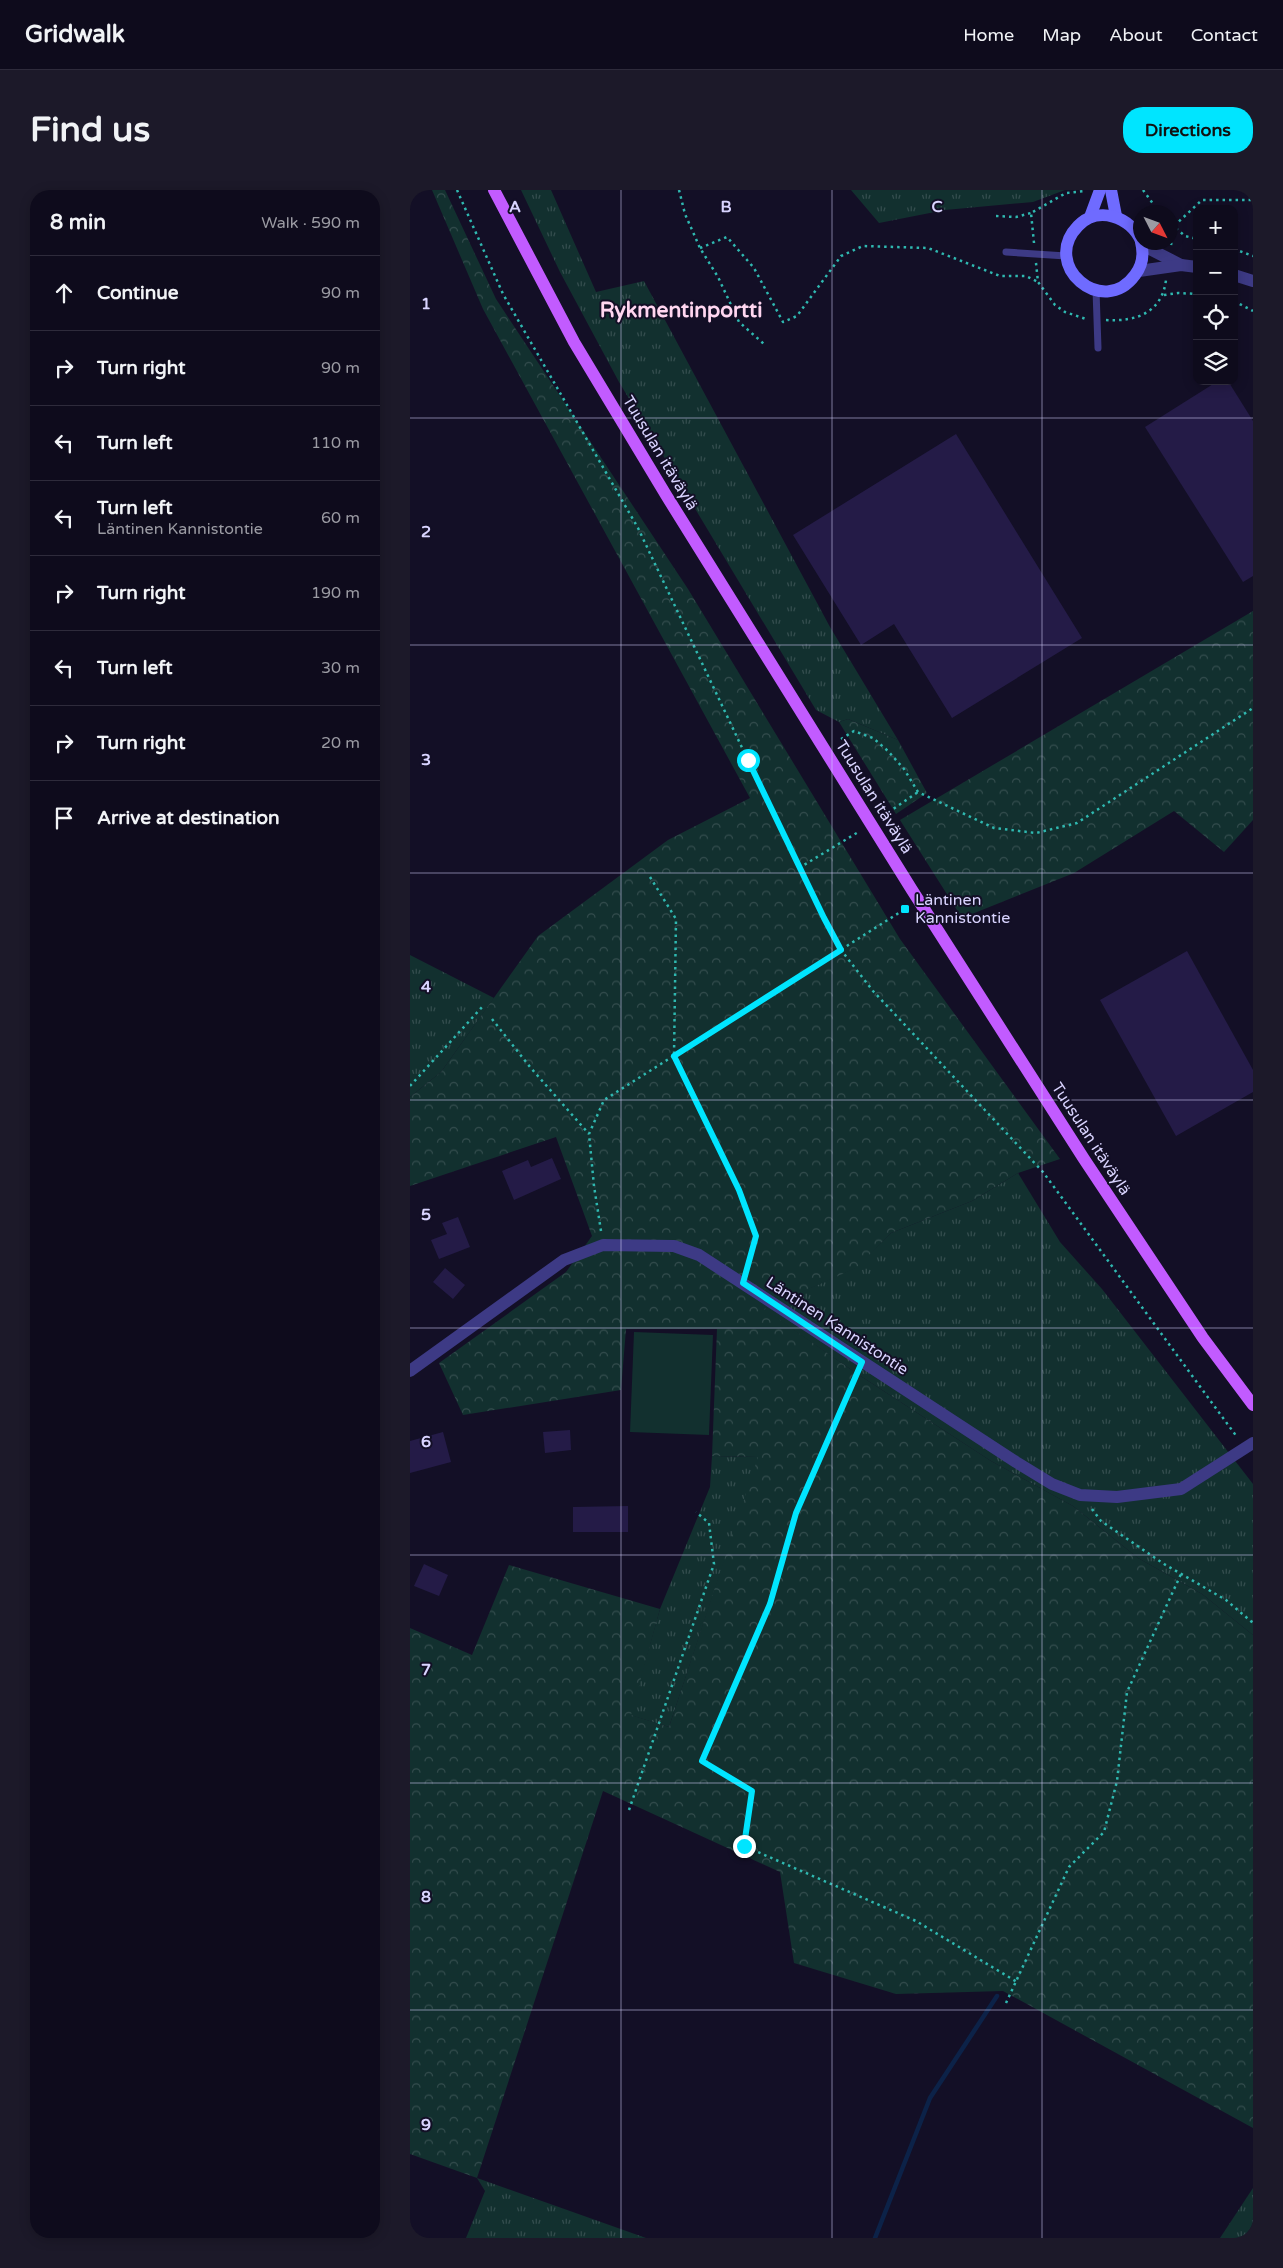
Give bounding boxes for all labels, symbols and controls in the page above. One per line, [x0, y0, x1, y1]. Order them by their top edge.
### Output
text: Gridwalk [25, 20, 125, 49]
text: Home [963, 24, 1014, 46]
text: Map [1042, 24, 1081, 46]
text: About [1109, 24, 1163, 46]
text: Contact [1191, 24, 1258, 46]
button: Directions [1123, 107, 1253, 153]
text: Find us [30, 109, 150, 151]
text: A [509, 197, 521, 217]
text: B [720, 197, 732, 217]
text: C [931, 197, 943, 217]
north arrow [1133, 205, 1178, 250]
map controls [1193, 205, 1238, 385]
button: + [1193, 205, 1238, 250]
text: 8 min [50, 210, 106, 235]
text: Walk · 590 m [261, 213, 360, 233]
button: − [1193, 250, 1238, 295]
icon: ahead [50, 279, 78, 307]
text: Continue [97, 282, 179, 304]
text: 90 m [321, 283, 360, 303]
text: 1 [421, 294, 431, 314]
button: locate [1193, 295, 1238, 340]
district label: Rykmentinportti [600, 298, 762, 323]
button: layers [1193, 340, 1238, 385]
icon: right [50, 354, 78, 382]
text: Turn right [97, 357, 185, 379]
text: 90 m [321, 358, 360, 378]
street label: Tuusulan itäväylä [618, 392, 702, 514]
icon: left [50, 429, 78, 457]
text: Turn left [97, 432, 173, 454]
text: 110 m [311, 433, 360, 453]
text: Turn left [97, 497, 173, 519]
icon: left [50, 504, 78, 532]
text: 60 m [321, 508, 360, 528]
text: Läntinen Kannistontie [97, 519, 263, 539]
text: 2 [421, 522, 431, 542]
icon: right [50, 579, 78, 607]
text: Turn right [97, 582, 185, 604]
text: 190 m [311, 583, 360, 603]
icon: left [50, 654, 78, 682]
text: Turn left [97, 657, 173, 679]
text: 30 m [321, 658, 360, 678]
icon: right [50, 729, 78, 757]
text: Turn right [97, 732, 185, 754]
text: 20 m [321, 733, 360, 753]
street label: Tuusulan itäväylä [831, 736, 917, 858]
route start [737, 749, 760, 772]
text: 3 [421, 750, 431, 770]
icon: arrive [50, 804, 78, 832]
text: Arrive at destination [97, 807, 280, 829]
place label: Läntinen Kannistontie [915, 890, 1010, 928]
marker: Läntinen Kannistontie [899, 903, 911, 915]
text: 4 [421, 977, 431, 997]
street label: Tuusulan itäväylä [1047, 1079, 1135, 1199]
text: 5 [421, 1205, 431, 1225]
street label: Läntinen Kannistontie [762, 1272, 912, 1380]
text: 6 [421, 1432, 431, 1452]
text: 7 [421, 1660, 431, 1680]
route end [733, 1835, 756, 1858]
text: 8 [421, 1887, 431, 1907]
text: 9 [421, 2115, 431, 2135]

